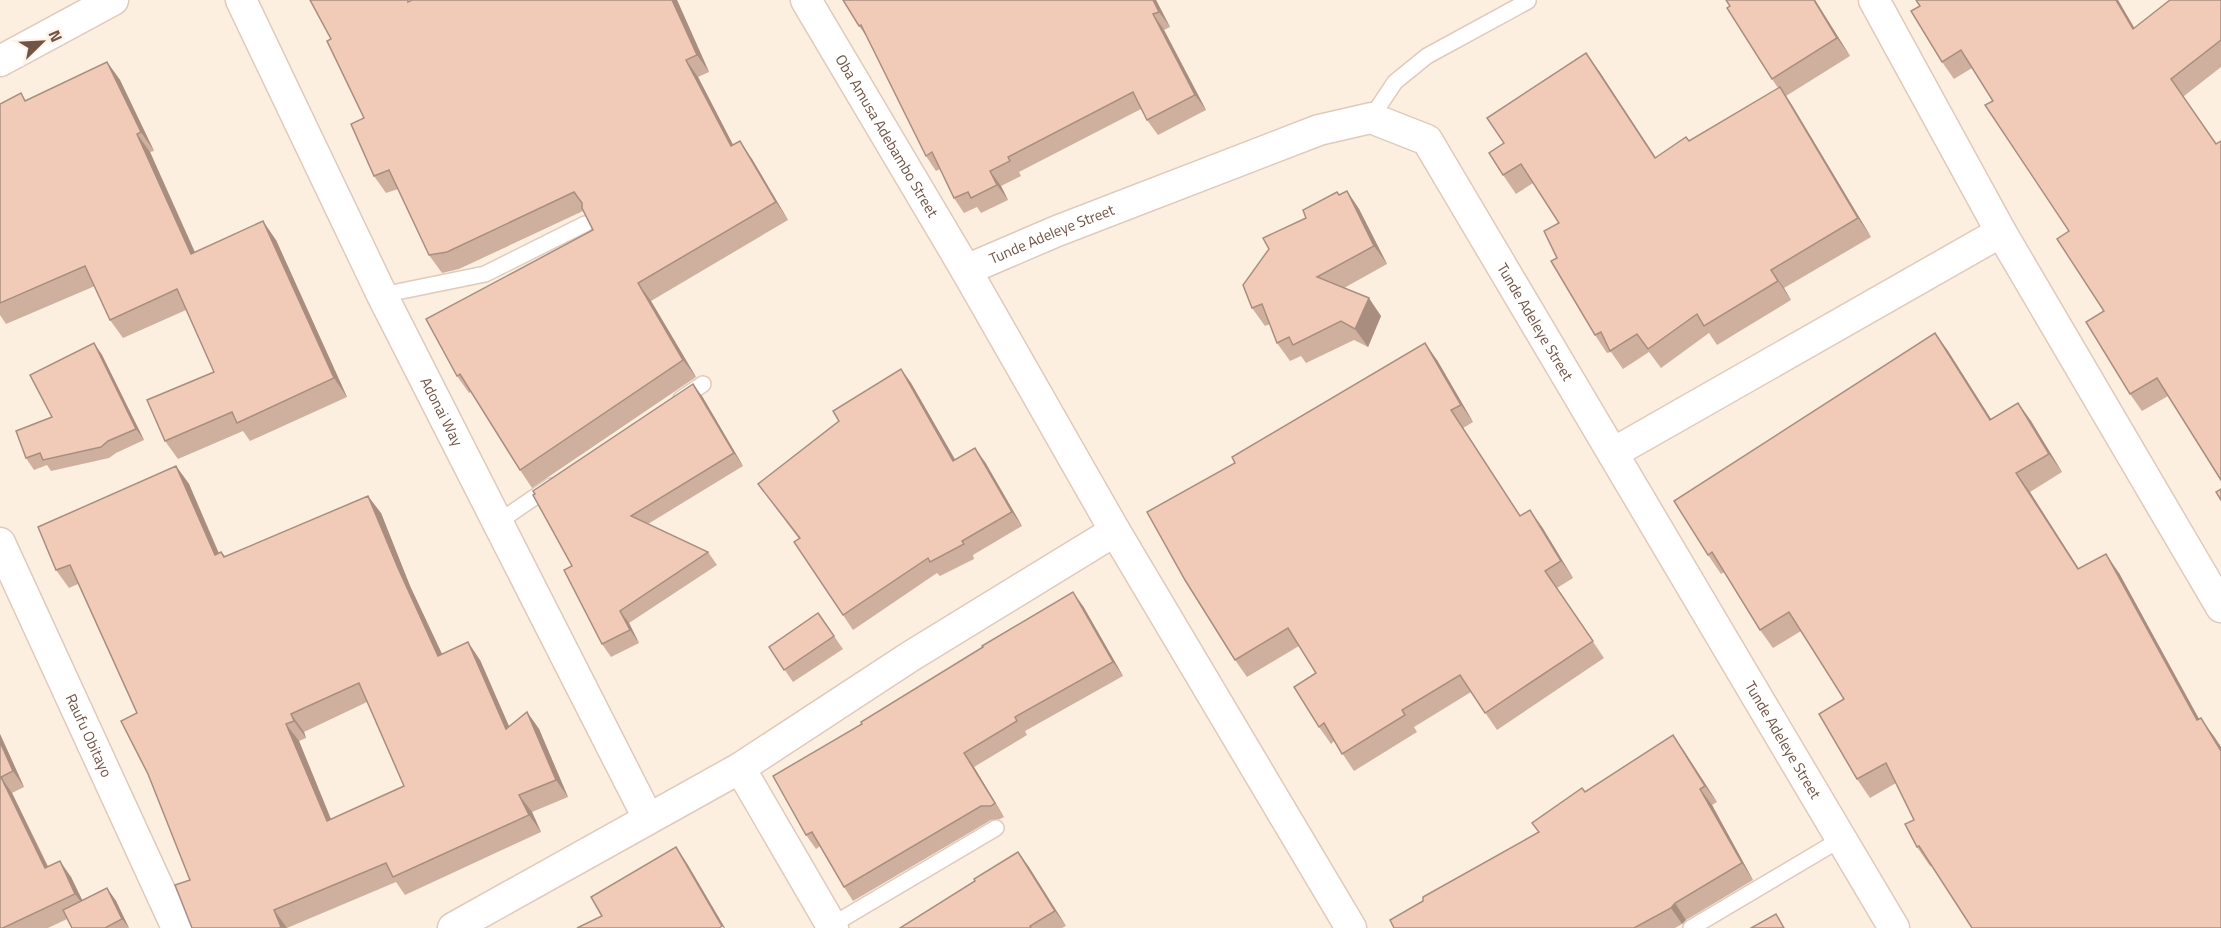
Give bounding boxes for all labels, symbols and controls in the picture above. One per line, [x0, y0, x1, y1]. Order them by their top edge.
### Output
north arrow [12, 12, 72, 72]
text: N [42, 26, 69, 46]
street label: Oba Amusa Adebambo Street [830, 50, 945, 222]
street label: Tunde Adeleye Street [985, 198, 1118, 270]
street label: Tunde Adeleye Street [1491, 259, 1580, 386]
street label: Adonai Way [415, 373, 469, 450]
street label: Tunde Adeleye Street [1739, 677, 1827, 804]
street label: Raufu Obitayo [60, 690, 118, 781]

